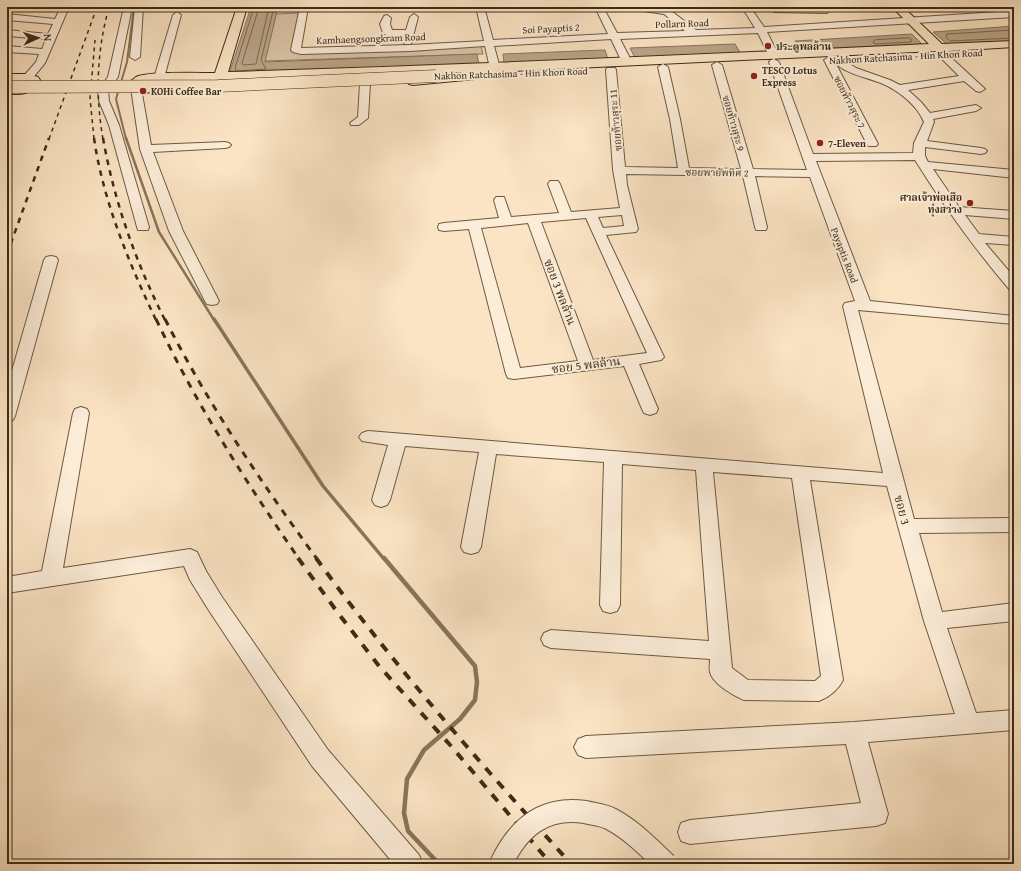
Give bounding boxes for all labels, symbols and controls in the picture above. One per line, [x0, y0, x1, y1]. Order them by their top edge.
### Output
street label: Pollarn Road [655, 15, 710, 32]
north arrow [18, 18, 58, 58]
street label: Soi Payaptis 2 [522, 19, 580, 37]
street label: Kamhaengsongkram Road [316, 29, 427, 48]
text: N [40, 33, 56, 42]
place label: ประตูพลล้าน [776, 39, 831, 54]
marker: ประตูพลล้าน [763, 41, 773, 51]
street label: Nakhon Ratchasima - Hin Khon Road [829, 45, 984, 68]
street label: Nakhon Ratchasima - Hin Khon Road [434, 63, 589, 84]
place label: TESCO Lotus Express [762, 63, 817, 90]
marker: TESCO Lotus Express [749, 71, 759, 81]
street label: ซอยท้าวสุระ 7 [830, 73, 869, 131]
place label: KOHi Coffee Bar [151, 84, 222, 99]
marker: KOHi Coffee Bar [138, 86, 148, 96]
street label: ซอยท้าวสุระ 11 [605, 88, 626, 152]
street label: ซอยท้าวสุระ 9 [718, 93, 749, 153]
place label: 7-Eleven [828, 136, 866, 151]
marker: 7-Eleven [815, 138, 825, 148]
street label: ซอยพายัพทิศ 2 [685, 164, 749, 181]
place label: ศาลเจ้าพ่อเสือ ทุ่งสว่าง [900, 190, 962, 217]
marker: ศาลเจ้าพ่อเสือ ทุ่งสว่าง [965, 198, 975, 208]
street label: Payaptis Road [827, 225, 862, 286]
street label: ซอย 3 พลล้าน [540, 256, 581, 327]
street label: ซอย 5 พลล้าน [550, 352, 621, 377]
street label: ซอย 3 [890, 493, 915, 527]

